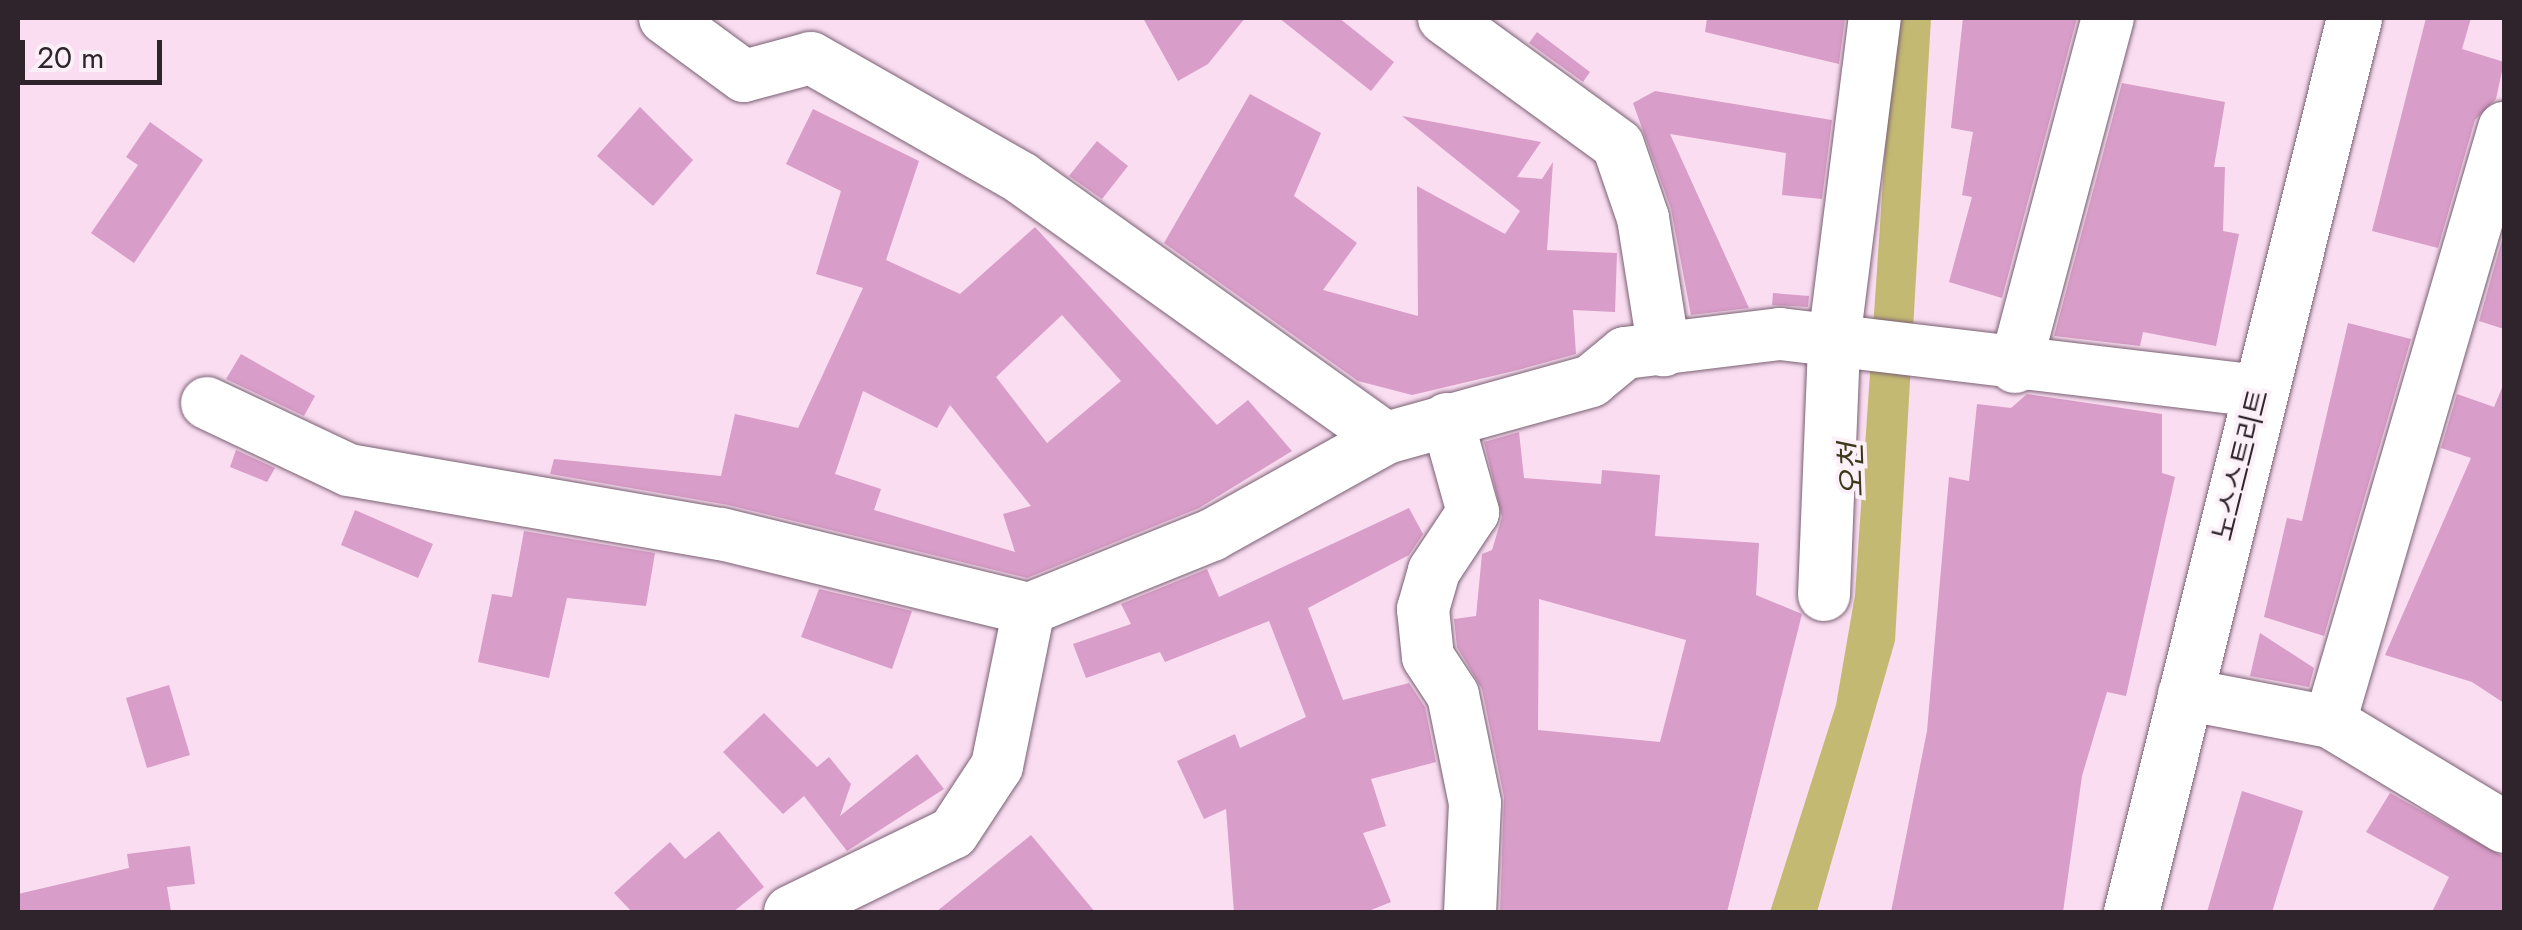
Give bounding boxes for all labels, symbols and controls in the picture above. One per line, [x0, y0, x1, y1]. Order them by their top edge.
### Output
scale bar [25, 20, 168, 82]
text: 20 m [37, 36, 104, 79]
street label: 노스스트리트 [2206, 386, 2276, 544]
water label: 오천 [1833, 442, 1871, 498]

